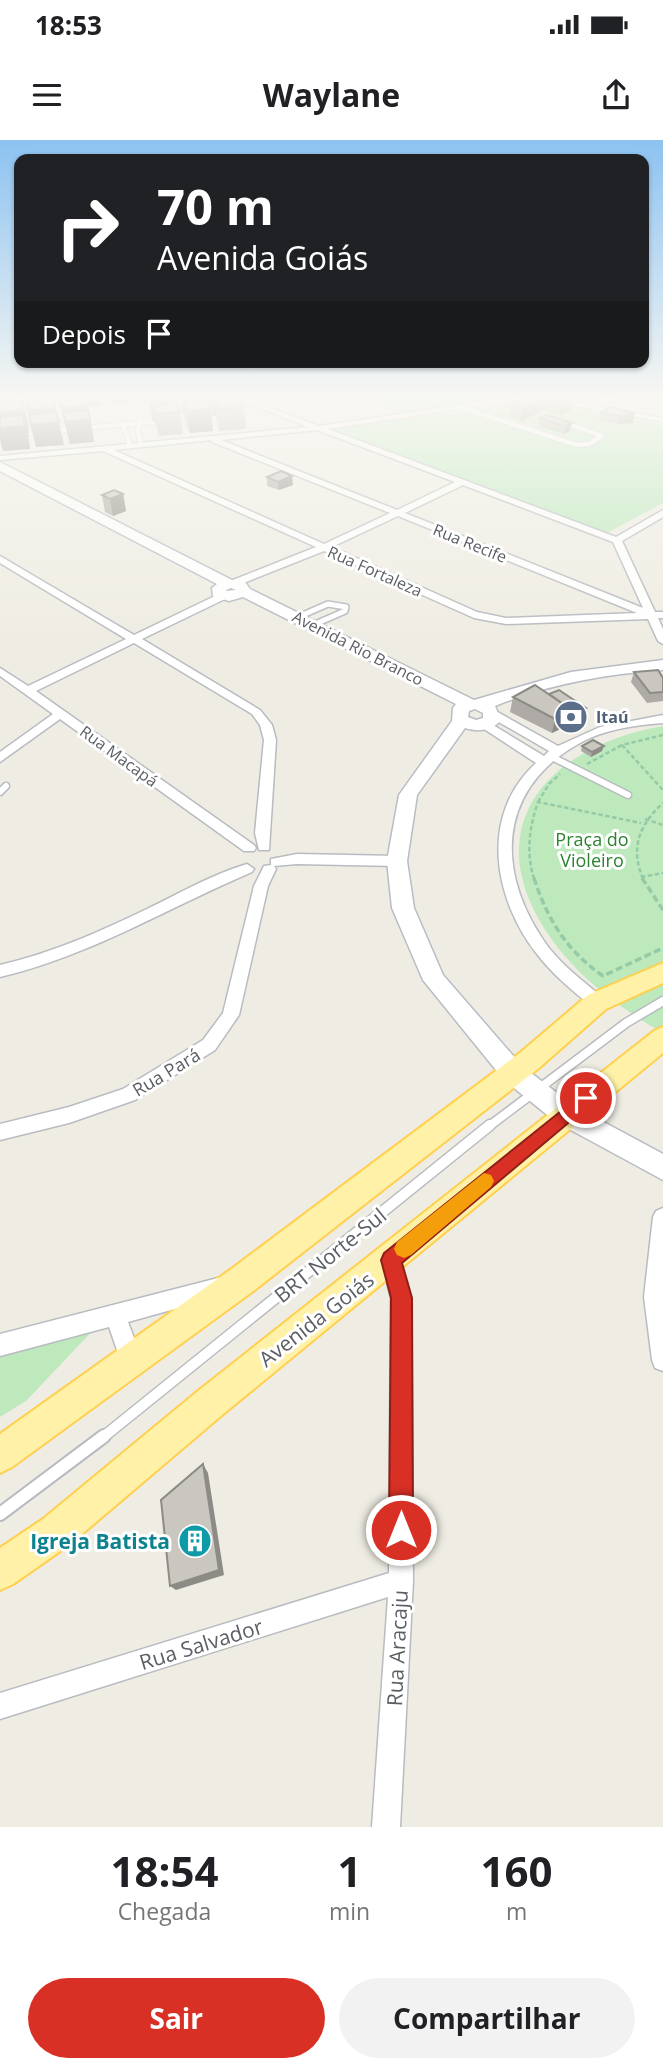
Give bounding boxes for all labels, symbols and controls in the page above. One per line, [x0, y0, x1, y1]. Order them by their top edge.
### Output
text: 18:53 [35, 7, 102, 43]
text: Waylane [263, 73, 400, 116]
icon: menu [28, 76, 66, 114]
icon: share [597, 76, 635, 114]
text: 70 m [157, 173, 274, 239]
icon: right [42, 182, 133, 273]
text: Avenida Goiás [157, 236, 368, 279]
icon: arrive [140, 315, 178, 353]
text: Depois [42, 316, 126, 352]
street label: Rua Recife [430, 518, 510, 568]
street label: Rua Fortaleza [324, 540, 426, 602]
street label: Avenida Rio Branco [289, 605, 427, 691]
bank icon: Itaú [552, 698, 590, 736]
place label: Itaú [596, 706, 628, 728]
street label: Rua Macapá [76, 720, 162, 792]
park label: Praça do Violeiro [555, 827, 629, 872]
street label: Rua Pará [128, 1042, 204, 1102]
pin [556, 1068, 616, 1128]
icon: arrive [567, 1079, 605, 1117]
street label: BRT Norte-Sul [268, 1201, 392, 1309]
street label: Avenida Goiás [253, 1265, 379, 1373]
position arrow [364, 1493, 438, 1567]
building icon: Igreja Batista [176, 1522, 214, 1560]
place label: Igreja Batista [30, 1527, 170, 1555]
street label: Rua Aracaju [380, 1589, 414, 1707]
street label: Rua Salvador [136, 1612, 267, 1676]
text: 18:54 [110, 1842, 218, 1899]
text: 1 [337, 1842, 362, 1899]
text: 160 [481, 1842, 553, 1899]
text: Chegada [118, 1895, 211, 1927]
text: min [329, 1895, 370, 1927]
text: m [506, 1895, 527, 1927]
button: Sair [28, 1978, 325, 2058]
button: Compartilhar [339, 1978, 635, 2058]

